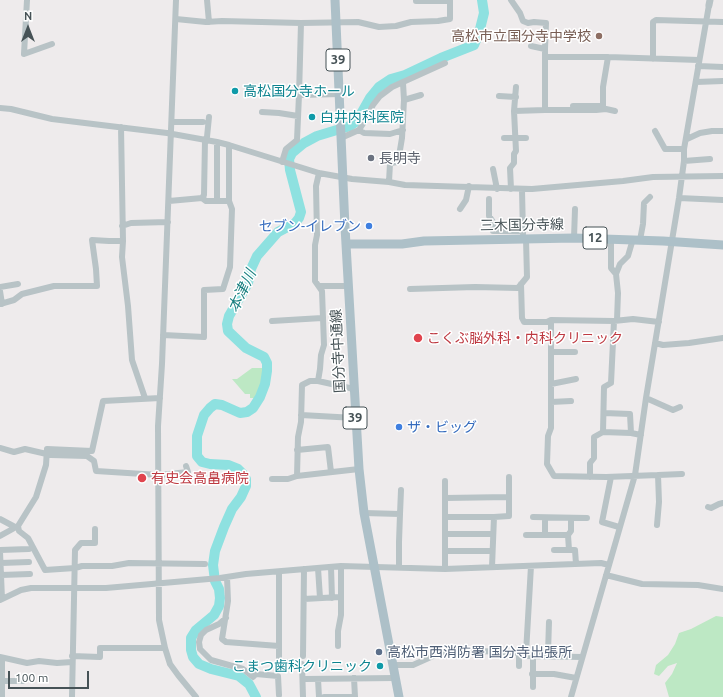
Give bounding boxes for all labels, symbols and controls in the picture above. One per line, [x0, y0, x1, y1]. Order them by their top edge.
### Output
north arrow [8, 8, 48, 48]
text: N [24, 10, 32, 22]
place label: 高松市立国分寺中学校 [451, 28, 591, 44]
marker: 高松市立国分寺中学校 [594, 31, 604, 41]
road number: 39 [326, 49, 350, 71]
place label: 高松国分寺ホール [243, 83, 355, 99]
marker: 高松国分寺ホール [230, 86, 240, 96]
place label: 白井内科医院 [320, 109, 404, 125]
marker: 白井内科医院 [307, 112, 317, 122]
place label: 長明寺 [379, 150, 421, 166]
marker: 長明寺 [366, 153, 376, 163]
street label: 三木国分寺線 [480, 216, 564, 234]
place label: セブン-イレブン [259, 218, 361, 234]
marker: セブン-イレブン [364, 221, 374, 231]
road number: 12 [583, 227, 607, 249]
water label: 本津川 [224, 267, 260, 315]
street label: 国分寺中通線 [327, 309, 349, 393]
place label: こくぶ脳外科・内科クリニック [427, 330, 623, 346]
marker: こくぶ脳外科・内科クリニック [412, 332, 424, 344]
road number: 39 [343, 407, 367, 429]
place label: ザ・ビッグ [407, 419, 477, 435]
marker: ザ・ビッグ [394, 422, 404, 432]
place label: 有史会高畠病院 [151, 470, 249, 486]
marker: 有史会高畠病院 [136, 472, 148, 484]
place label: 高松市西消防署 国分寺出張所 [387, 644, 572, 660]
marker: 高松市西消防署 国分寺出張所 [374, 647, 384, 657]
place label: こまつ歯科クリニック [232, 658, 372, 674]
marker: こまつ歯科クリニック [375, 661, 385, 671]
scale bar [10, 663, 91, 689]
text: 100 m [15, 671, 48, 684]

